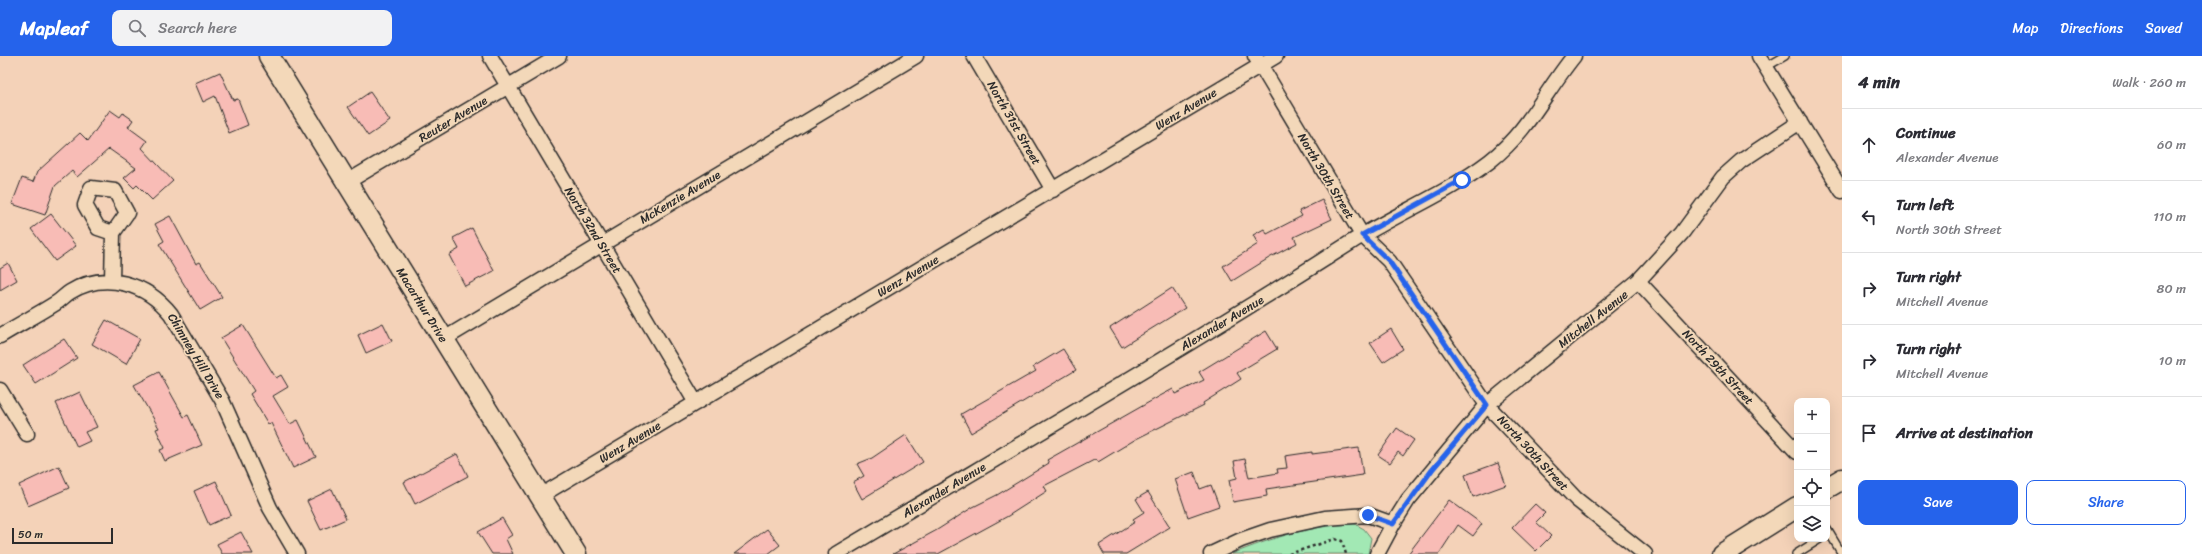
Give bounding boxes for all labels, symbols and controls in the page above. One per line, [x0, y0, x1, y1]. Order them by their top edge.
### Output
search box [112, 10, 392, 46]
text: Mapleaf [20, 12, 88, 45]
text: Search here [158, 15, 237, 41]
text: Map [2012, 16, 2038, 41]
text: Directions [2060, 16, 2123, 41]
text: Saved [2145, 16, 2182, 41]
icon: search [126, 17, 148, 39]
text: 4 min [1858, 67, 1900, 97]
text: Walk · 260 m [2112, 71, 2186, 94]
street label: North 31st Street [981, 77, 1047, 169]
street label: Wenz Avenue [1151, 82, 1221, 136]
street label: Reuter Avenue [414, 90, 492, 148]
text: Continue [1896, 120, 1956, 146]
street label: North 30th Street [1291, 128, 1361, 224]
text: 60 m [2157, 133, 2186, 156]
icon: ahead [1858, 134, 1880, 156]
text: Alexander Avenue [1896, 146, 1998, 169]
street label: McKenzie Avenue [635, 164, 725, 230]
route start [1453, 171, 1471, 189]
street label: North 32nd Street [558, 182, 628, 278]
text: Turn left [1896, 192, 1954, 218]
text: 110 m [2153, 205, 2186, 228]
icon: left [1858, 206, 1880, 228]
text: North 30th Street [1896, 218, 2002, 241]
street label: Wenz Avenue [873, 249, 943, 303]
street label: Macarthur Drive [390, 263, 454, 347]
text: Turn right [1896, 264, 1961, 290]
text: 80 m [2157, 277, 2186, 300]
icon: right [1858, 278, 1880, 300]
street label: Mitchell Avenue [1553, 284, 1633, 354]
street label: Alexander Avenue [1175, 289, 1268, 357]
text: Mitchell Avenue [1896, 290, 1988, 313]
street label: Chimney Hill Drive [162, 309, 230, 403]
street label: North 29th Street [1677, 324, 1759, 410]
text: Turn right [1896, 336, 1961, 362]
text: 10 m [2159, 349, 2186, 372]
icon: right [1858, 350, 1880, 372]
text: Mitchell Avenue [1896, 362, 1988, 385]
map controls [1794, 398, 1830, 542]
button: + [1794, 398, 1830, 434]
street label: North 30th Street [1492, 410, 1574, 496]
street label: Wenz Avenue [595, 415, 665, 469]
text: Arrive at destination [1896, 420, 2033, 446]
icon: arrive [1858, 422, 1880, 444]
button: − [1794, 434, 1830, 470]
street label: Alexander Avenue [897, 456, 990, 524]
button: locate [1794, 470, 1830, 506]
button: Save [1858, 480, 2018, 525]
button: Share [2026, 480, 2186, 525]
route end [1359, 506, 1377, 524]
button: layers [1794, 506, 1830, 542]
text: 50 m [18, 525, 43, 544]
scale bar [12, 526, 113, 545]

